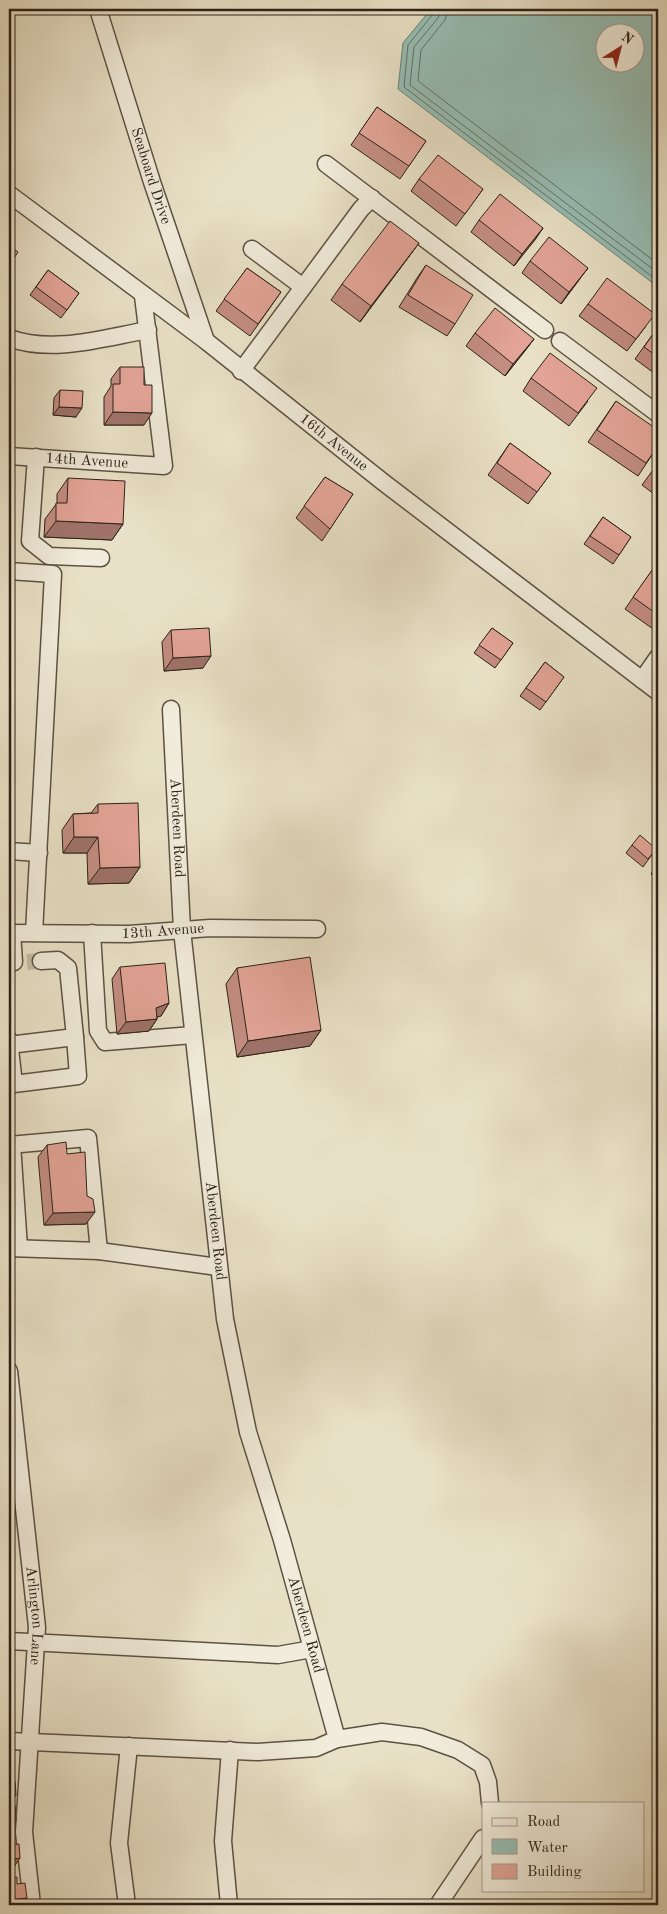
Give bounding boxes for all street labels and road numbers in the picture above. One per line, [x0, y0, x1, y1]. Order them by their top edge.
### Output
street label: Seaboard Drive [128, 126, 173, 226]
street label: 16th Avenue [297, 411, 371, 474]
street label: 14th Avenue [45, 451, 129, 471]
street label: Aberdeen Road [167, 778, 187, 878]
street label: 13th Avenue [122, 921, 205, 942]
street label: Aberdeen Road [202, 1181, 228, 1281]
street label: Arlington Lane [23, 1565, 45, 1666]
street label: Aberdeen Road [285, 1575, 326, 1675]

